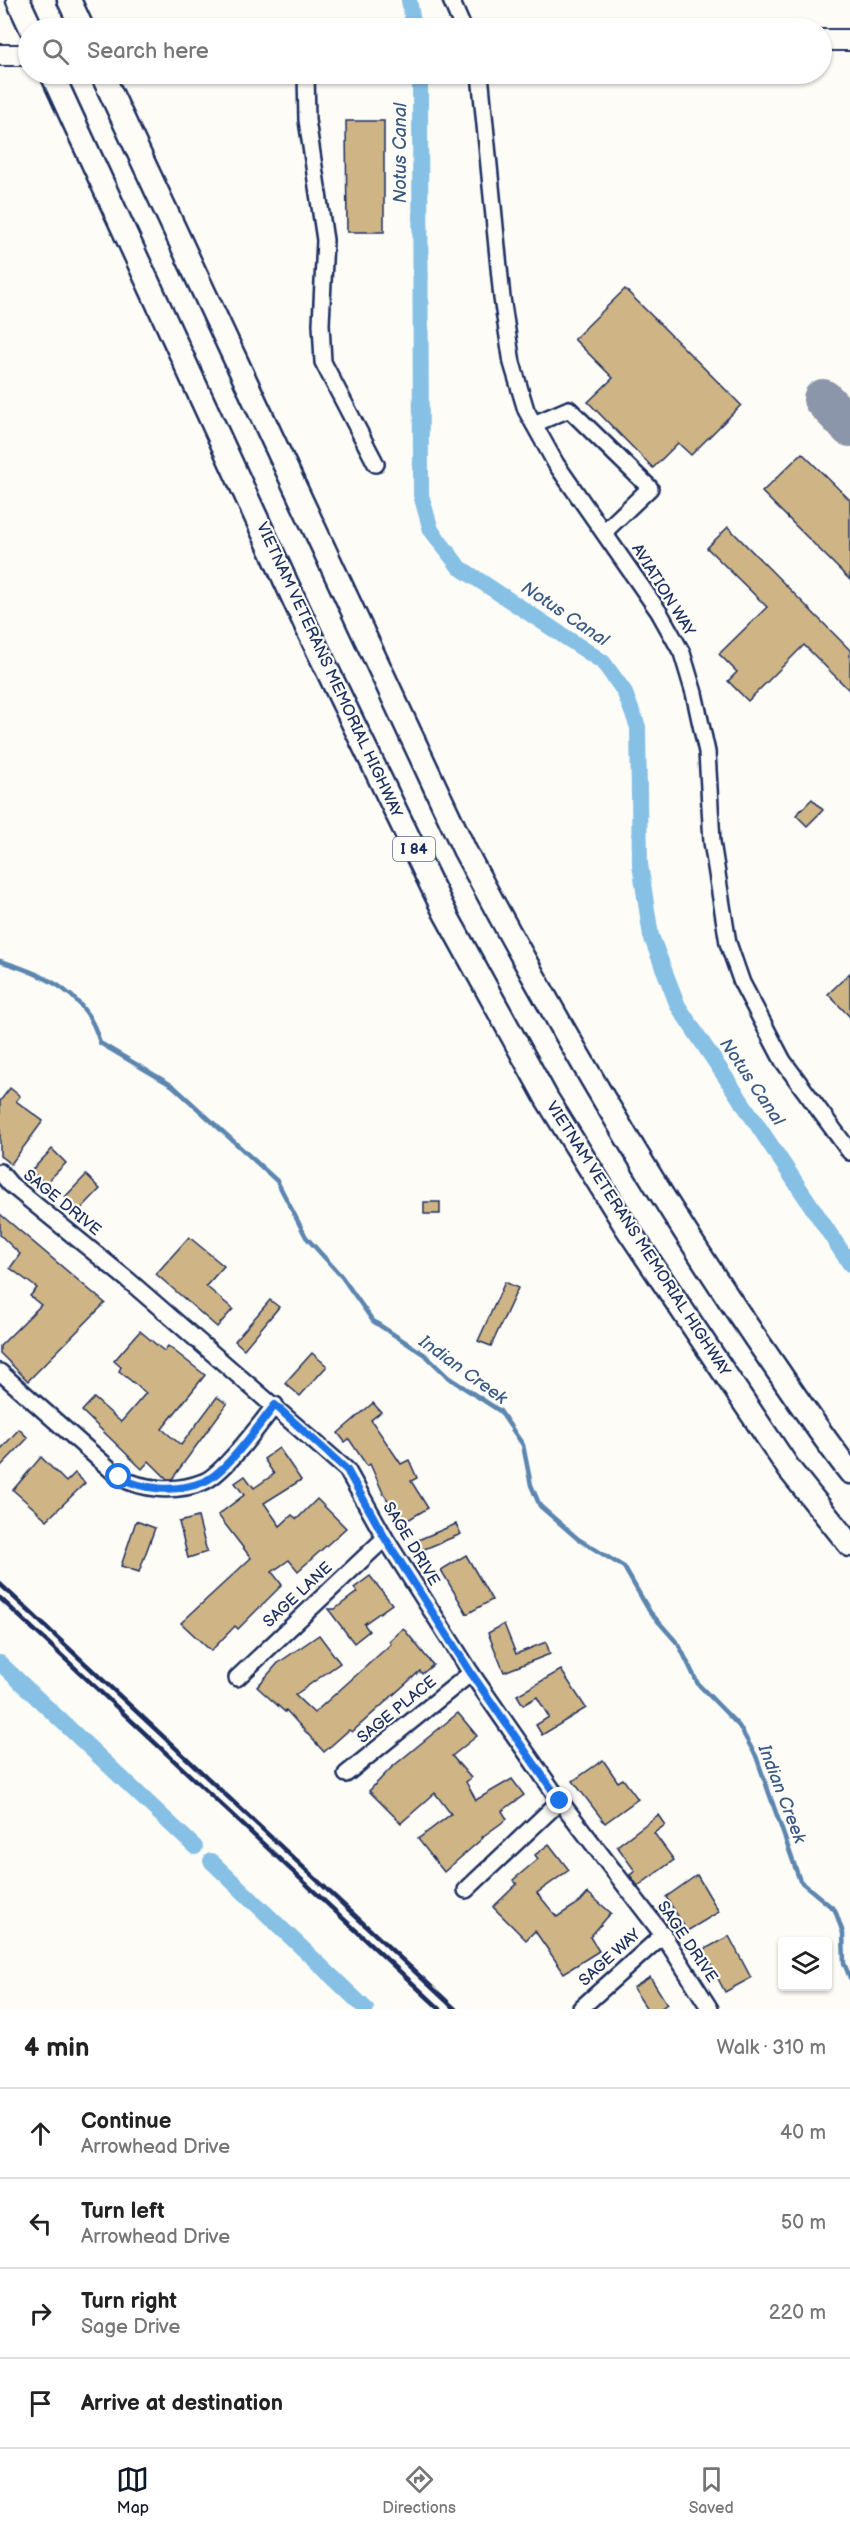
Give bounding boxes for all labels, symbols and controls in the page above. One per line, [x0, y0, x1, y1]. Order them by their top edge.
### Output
search box [18, 18, 832, 84]
icon: search [39, 35, 72, 68]
text: Search here [87, 38, 209, 65]
water label: Notus Canal [390, 102, 411, 203]
street label: VIETNAM VETERANS MEMORIAL HIGHWAY [252, 519, 406, 821]
street label: AVIATION WAY [627, 541, 699, 640]
water label: Notus Canal [517, 577, 613, 651]
road number: I 84 [393, 837, 435, 861]
water label: Notus Canal [715, 1034, 789, 1130]
street label: VIETNAM VETERANS MEMORIAL HIGHWAY [542, 1098, 734, 1380]
street label: SAGE DRIVE [19, 1166, 105, 1240]
water label: Indian Creek [414, 1330, 512, 1410]
route start [105, 1463, 131, 1489]
street label: SAGE DRIVE [379, 1499, 443, 1589]
street label: SAGE LANE [260, 1558, 336, 1632]
street label: SAGE PLACE [354, 1672, 440, 1748]
water label: Indian Creek [753, 1741, 811, 1847]
route end [546, 1787, 572, 1813]
street label: SAGE DRIVE [653, 1898, 721, 1986]
street label: SAGE WAY [575, 1925, 645, 1991]
map controls [778, 1937, 832, 1991]
button: layers [778, 1937, 832, 1991]
text: 4 min [24, 2033, 89, 2064]
text: Walk · 310 m [717, 2036, 826, 2060]
text: Continue [81, 2108, 171, 2135]
icon: ahead [24, 2117, 57, 2150]
text: 40 m [780, 2121, 826, 2145]
text: Arrowhead Drive [81, 2135, 230, 2159]
text: Turn left [81, 2198, 165, 2225]
icon: left [24, 2207, 57, 2240]
text: 50 m [781, 2211, 826, 2235]
text: Arrowhead Drive [81, 2225, 230, 2249]
text: Turn right [81, 2288, 177, 2315]
icon: right [24, 2297, 57, 2330]
text: 220 m [769, 2301, 826, 2325]
text: Sage Drive [81, 2315, 180, 2339]
icon: arrive [24, 2387, 57, 2420]
text: Arrive at destination [81, 2390, 283, 2417]
tab: Map [116, 2463, 149, 2518]
tab: Directions [382, 2463, 456, 2518]
tab: Saved [689, 2463, 734, 2518]

